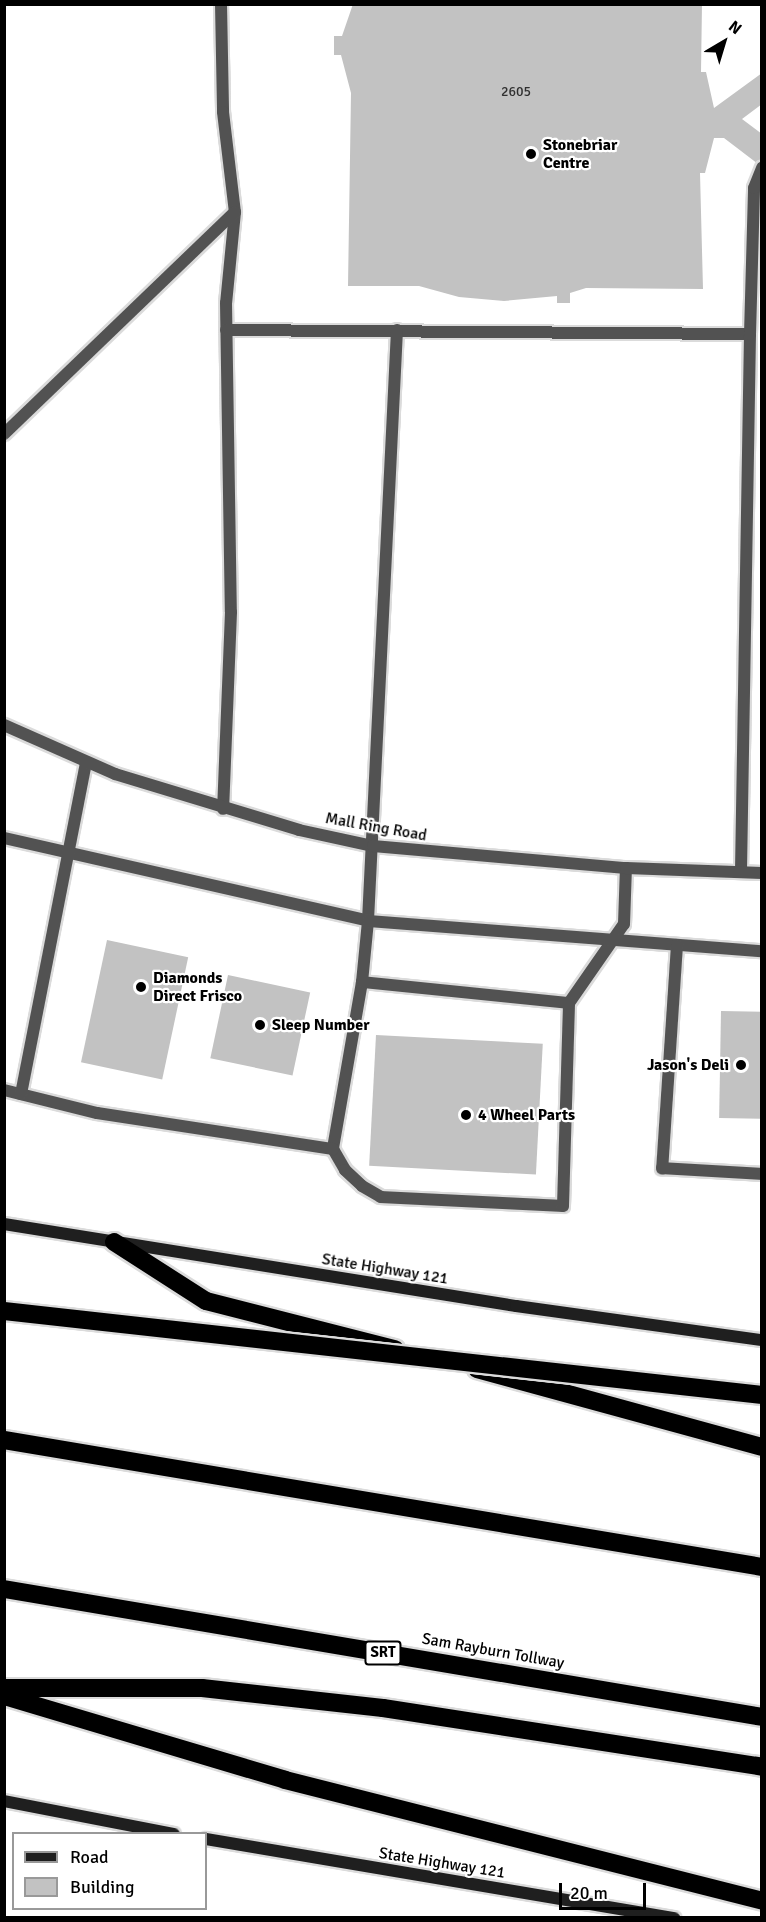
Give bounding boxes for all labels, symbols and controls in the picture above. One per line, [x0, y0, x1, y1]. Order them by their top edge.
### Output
north arrow [694, 12, 754, 72]
text: N [725, 17, 746, 39]
house number: 2605 [501, 84, 531, 100]
place label: Stonebriar Centre [543, 135, 617, 173]
marker: Stonebriar Centre [524, 147, 538, 161]
street label: Mall Ring Road [324, 809, 428, 845]
place label: Diamonds Direct Frisco [153, 968, 242, 1006]
marker: Diamonds Direct Frisco [134, 980, 148, 994]
place label: Sleep Number [272, 1015, 369, 1035]
marker: Sleep Number [253, 1018, 267, 1032]
place label: Jason's Deli [647, 1055, 729, 1075]
marker: Jason's Deli [734, 1058, 748, 1072]
place label: 4 Wheel Parts [478, 1105, 575, 1125]
marker: 4 Wheel Parts [459, 1108, 473, 1122]
street label: State Highway 121 [320, 1250, 450, 1288]
street label: Sam Rayburn Tollway [420, 1629, 566, 1673]
road number: SRT [364, 1641, 403, 1665]
legend [12, 1832, 207, 1910]
street label: State Highway 121 [377, 1844, 507, 1882]
text: Road [70, 1846, 109, 1868]
scale bar [562, 1871, 649, 1909]
text: Building [70, 1876, 134, 1898]
text: 20 m [570, 1882, 608, 1904]

